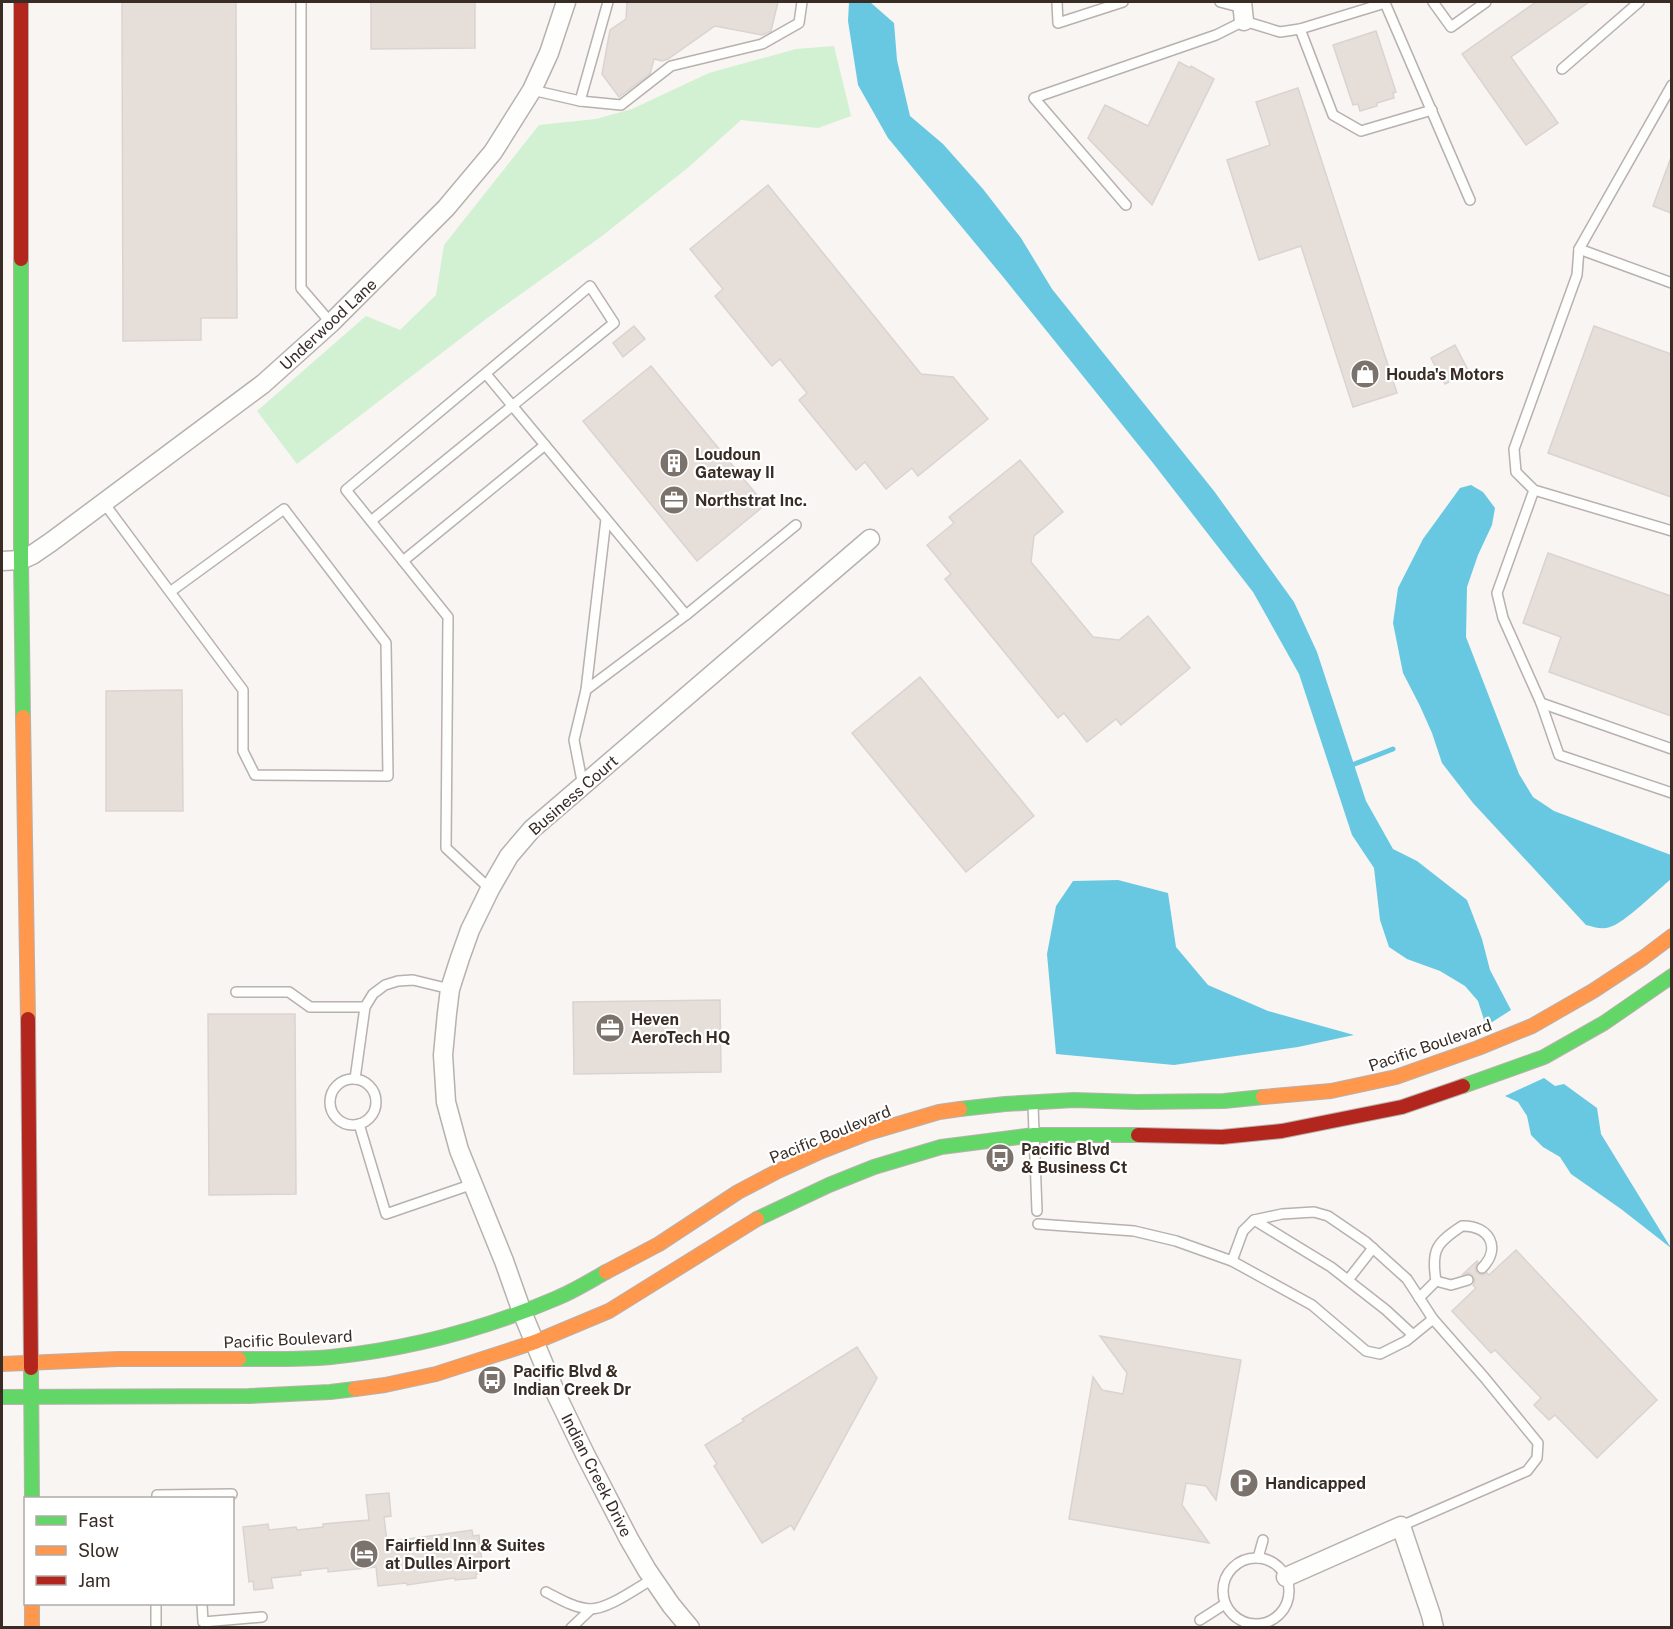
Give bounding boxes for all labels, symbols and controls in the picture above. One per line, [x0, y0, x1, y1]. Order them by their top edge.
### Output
street label: Underwood Lane [276, 275, 381, 374]
shop icon: Houda's Motors [1349, 358, 1381, 390]
place label: Houda's Motors [1386, 365, 1504, 384]
place label: Loudoun Gateway II [695, 445, 775, 482]
building icon: Loudoun Gateway II [658, 447, 690, 479]
office icon: Northstrat Inc. [658, 484, 690, 516]
place label: Northstrat Inc. [695, 491, 807, 510]
street label: Business Court [525, 751, 622, 839]
place label: Heven AeroTech HQ [631, 1010, 730, 1047]
office icon: Heven AeroTech HQ [594, 1012, 626, 1044]
street label: Pacific Boulevard [1366, 1015, 1494, 1075]
street label: Pacific Boulevard [767, 1101, 894, 1167]
place label: Pacific Blvd & Business Ct [1021, 1140, 1128, 1177]
bus stop icon: Pacific Blvd & Business Ct [984, 1142, 1016, 1174]
street label: Pacific Boulevard [223, 1327, 353, 1352]
place label: Pacific Blvd & Indian Creek Dr [513, 1362, 632, 1399]
bus stop icon: Pacific Blvd & Indian Creek Dr [476, 1364, 508, 1396]
street label: Indian Creek Drive [557, 1410, 636, 1540]
parking icon: Handicapped [1228, 1467, 1260, 1499]
place label: Handicapped [1265, 1474, 1366, 1493]
legend [24, 1497, 234, 1605]
text: Fast [78, 1510, 114, 1531]
place label: Fairfield Inn & Suites at Dulles Airport [385, 1536, 545, 1573]
hotel icon: Fairfield Inn & Suites at Dulles Airport [348, 1538, 380, 1570]
text: Slow [78, 1540, 119, 1561]
text: Jam [78, 1570, 111, 1591]

